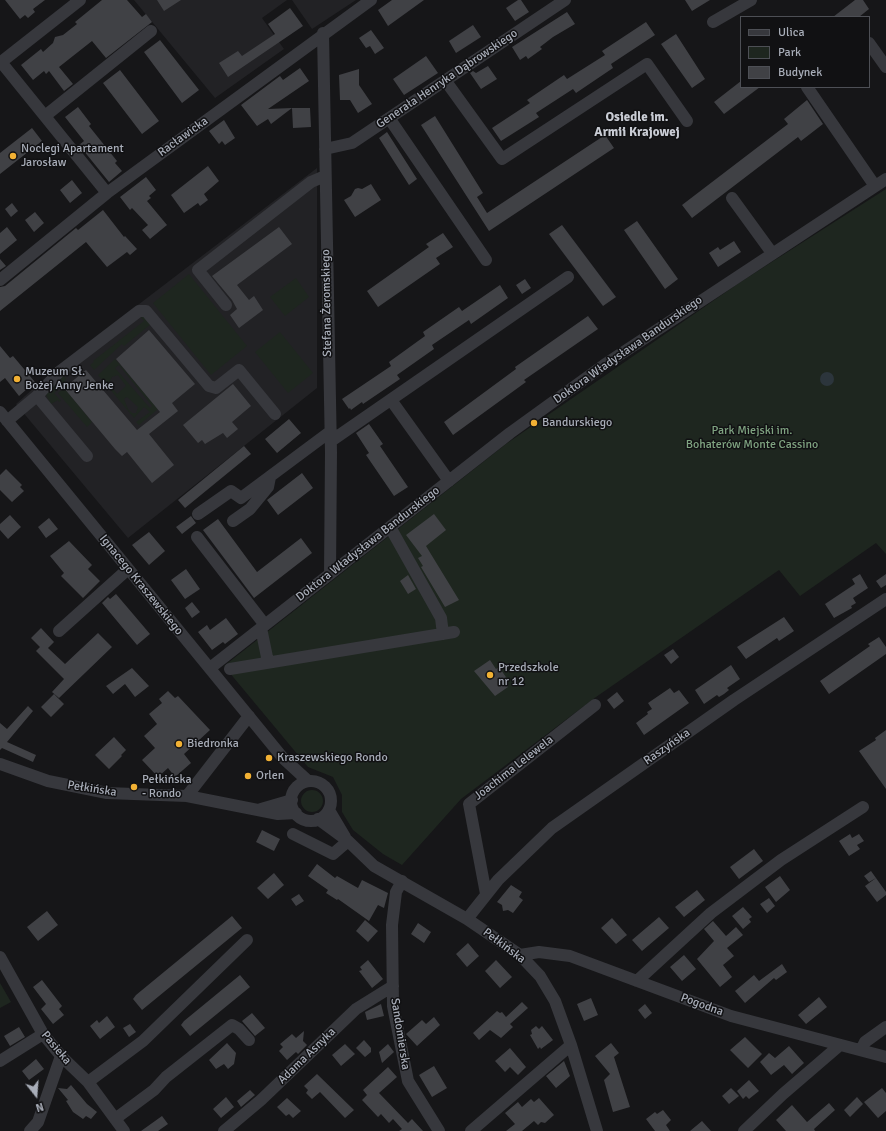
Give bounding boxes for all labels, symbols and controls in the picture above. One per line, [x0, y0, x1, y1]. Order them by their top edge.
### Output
legend [740, 16, 870, 88]
text: Ulica [778, 25, 805, 40]
street label: Generała Henryka Dąbrowskiego [374, 26, 520, 132]
text: Park [778, 45, 801, 60]
text: Budynek [778, 65, 822, 80]
district label: Osiedle im. Armii Krajowej [594, 110, 680, 141]
street label: Racławicka [155, 114, 211, 160]
place label: Noclegi Apartament Jarosław [21, 142, 124, 170]
marker: Noclegi Apartament Jarosław [8, 151, 18, 161]
street label: Stefana Żeromskiego [319, 249, 335, 357]
street label: Doktora Władysława Bandurskiego [551, 293, 705, 407]
place label: Muzeum Sł. Bożej Anny Jenke [25, 365, 114, 393]
marker: Muzeum Sł. Bożej Anny Jenke [12, 374, 22, 384]
place label: Bandurskiego [542, 416, 612, 430]
marker: Bandurskiego [529, 418, 539, 428]
park label: Park Miejski im. Bohaterów Monte Cassino [686, 424, 818, 452]
street label: Doktora Władysława Bandurskiego [293, 483, 443, 605]
street label: Ignacego Kraszewskiego [96, 532, 186, 638]
place label: Przedszkole nr 12 [498, 661, 559, 689]
marker: Przedszkole nr 12 [485, 670, 495, 680]
street label: Raszyńska [641, 726, 693, 768]
street label: Joachima Lelewela [471, 733, 557, 803]
place label: Biedronka [187, 737, 239, 751]
marker: Biedronka [174, 739, 184, 749]
place label: Kraszewskiego Rondo [277, 751, 388, 765]
marker: Kraszewskiego Rondo [264, 753, 274, 763]
place label: Orlen [256, 769, 284, 783]
marker: Orlen [243, 771, 253, 781]
place label: Pełkińska - Rondo [142, 773, 192, 801]
street label: Pełkińska [66, 778, 118, 800]
marker: Pełkińska - Rondo [129, 782, 139, 792]
street label: Pełkińska [480, 925, 528, 967]
street label: Pogodna [679, 991, 725, 1019]
street label: Sandomierska [387, 997, 413, 1071]
street label: Adama Asnyka [275, 1025, 339, 1087]
street label: Pasieka [38, 1028, 74, 1068]
north arrow [16, 1075, 56, 1115]
text: N [34, 1100, 45, 1114]

